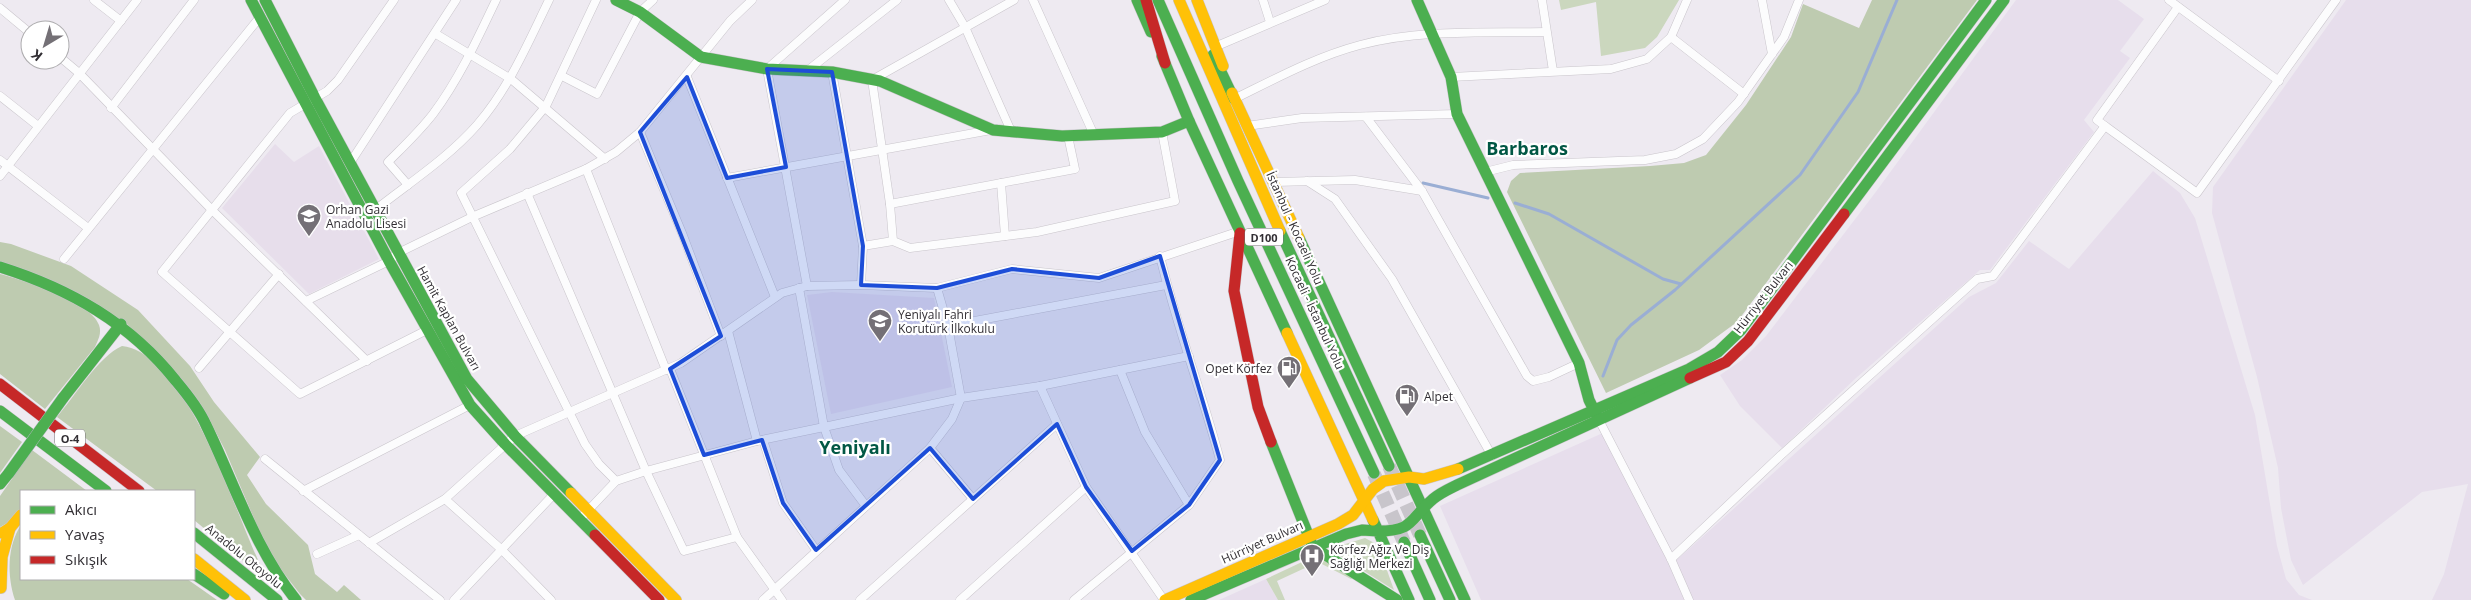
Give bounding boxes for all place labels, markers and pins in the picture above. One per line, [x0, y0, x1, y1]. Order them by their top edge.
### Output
place label: Orhan Gazi Anadolu Lisesi [326, 201, 406, 232]
school or university icon: Orhan Gazi Anadolu Lisesi [296, 203, 322, 237]
place label: Yeniyalı Fahri Korutürk İlkokulu [898, 306, 995, 337]
school or university icon: Yeniyalı Fahri Korutürk İlkokulu [867, 308, 893, 342]
fuel station icon: Opet Körfez [1276, 355, 1302, 389]
place label: Opet Körfez [1205, 360, 1272, 377]
fuel station icon: Alpet [1394, 383, 1420, 417]
place label: Alpet [1424, 388, 1453, 405]
place label: Körfez Ağız Ve Diş Sağlığı Merkezi [1330, 541, 1430, 572]
hospital icon: Körfez Ağız Ve Diş Sağlığı Merkezi [1299, 543, 1325, 577]

